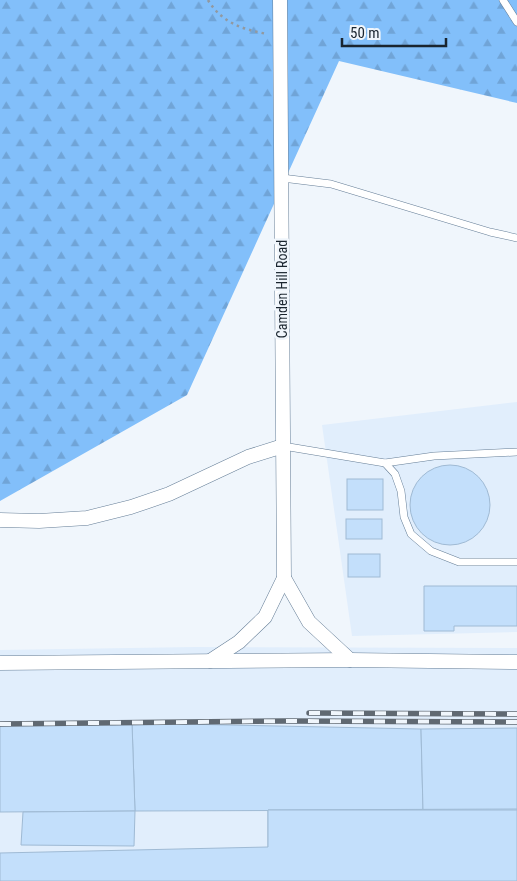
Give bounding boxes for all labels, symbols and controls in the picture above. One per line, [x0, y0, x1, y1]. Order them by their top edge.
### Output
scale bar [342, 15, 446, 47]
text: 50 m [350, 24, 380, 42]
street label: Camden Hill Road [274, 240, 290, 338]

